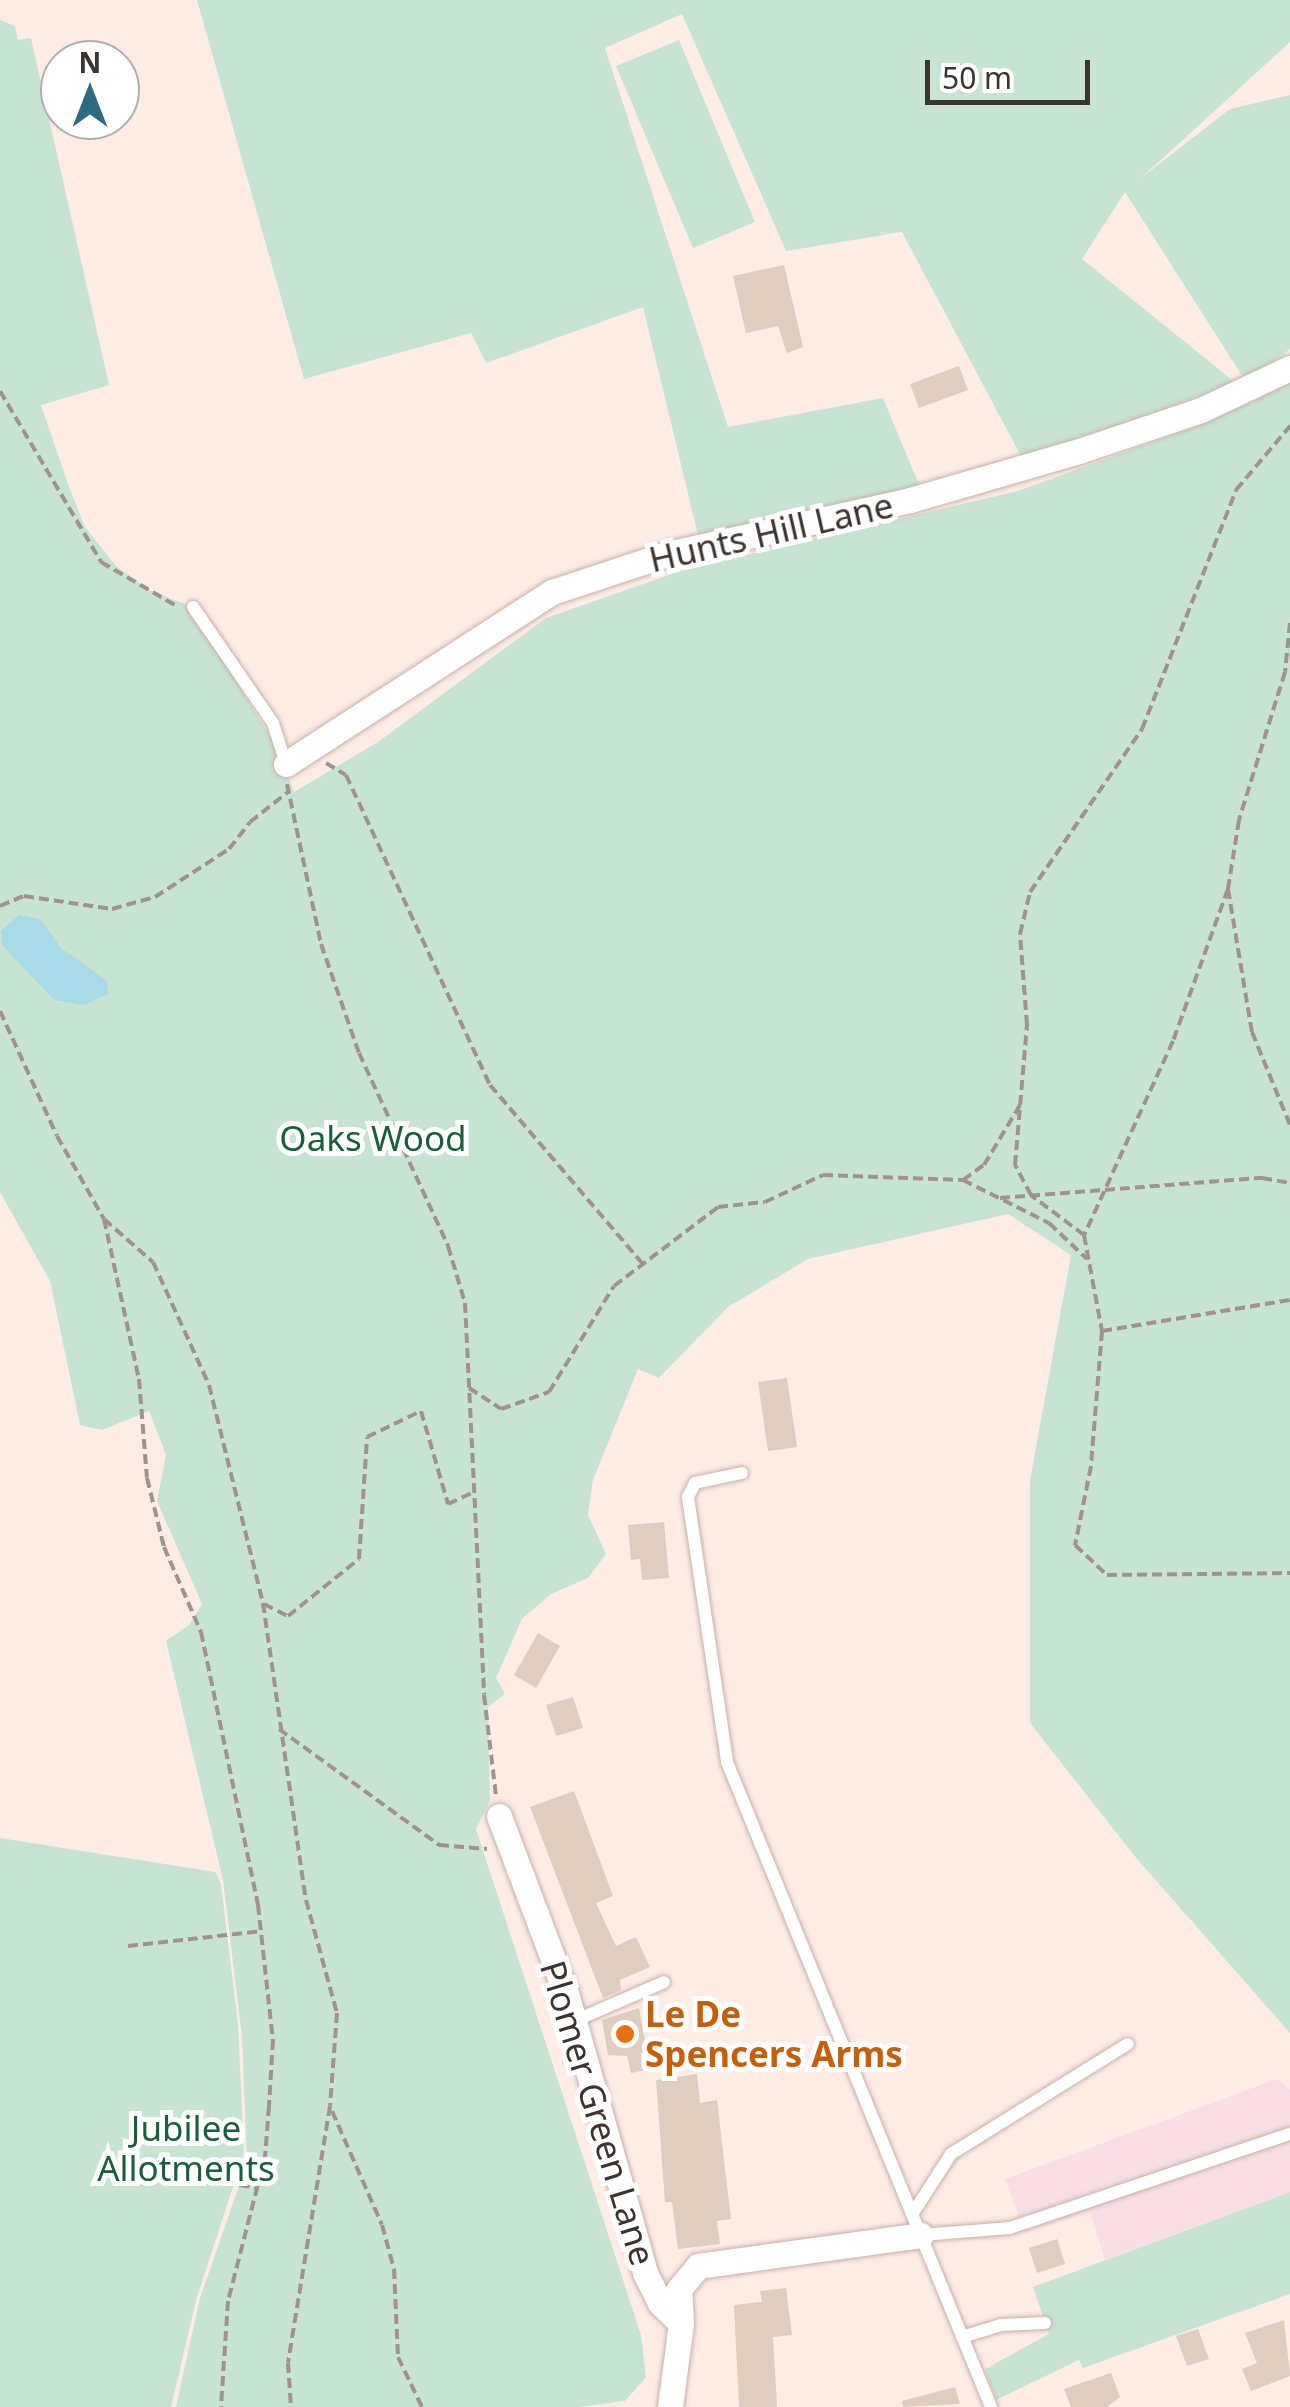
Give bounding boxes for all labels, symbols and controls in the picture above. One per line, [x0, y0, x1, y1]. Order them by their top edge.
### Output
north arrow [40, 40, 140, 140]
scale bar [930, 40, 1095, 102]
text: N [79, 43, 101, 81]
text: 50 m [942, 57, 1012, 98]
street label: Hunts Hill Lane [645, 484, 897, 580]
park label: Oaks Wood [279, 1117, 467, 1159]
street label: Plomer Green Lane [532, 1956, 664, 2270]
place label: Le De Spencers Arms [645, 1993, 903, 2075]
marker: Le De Spencers Arms [614, 2023, 636, 2045]
park label: Jubilee Allotments [97, 2107, 275, 2189]

